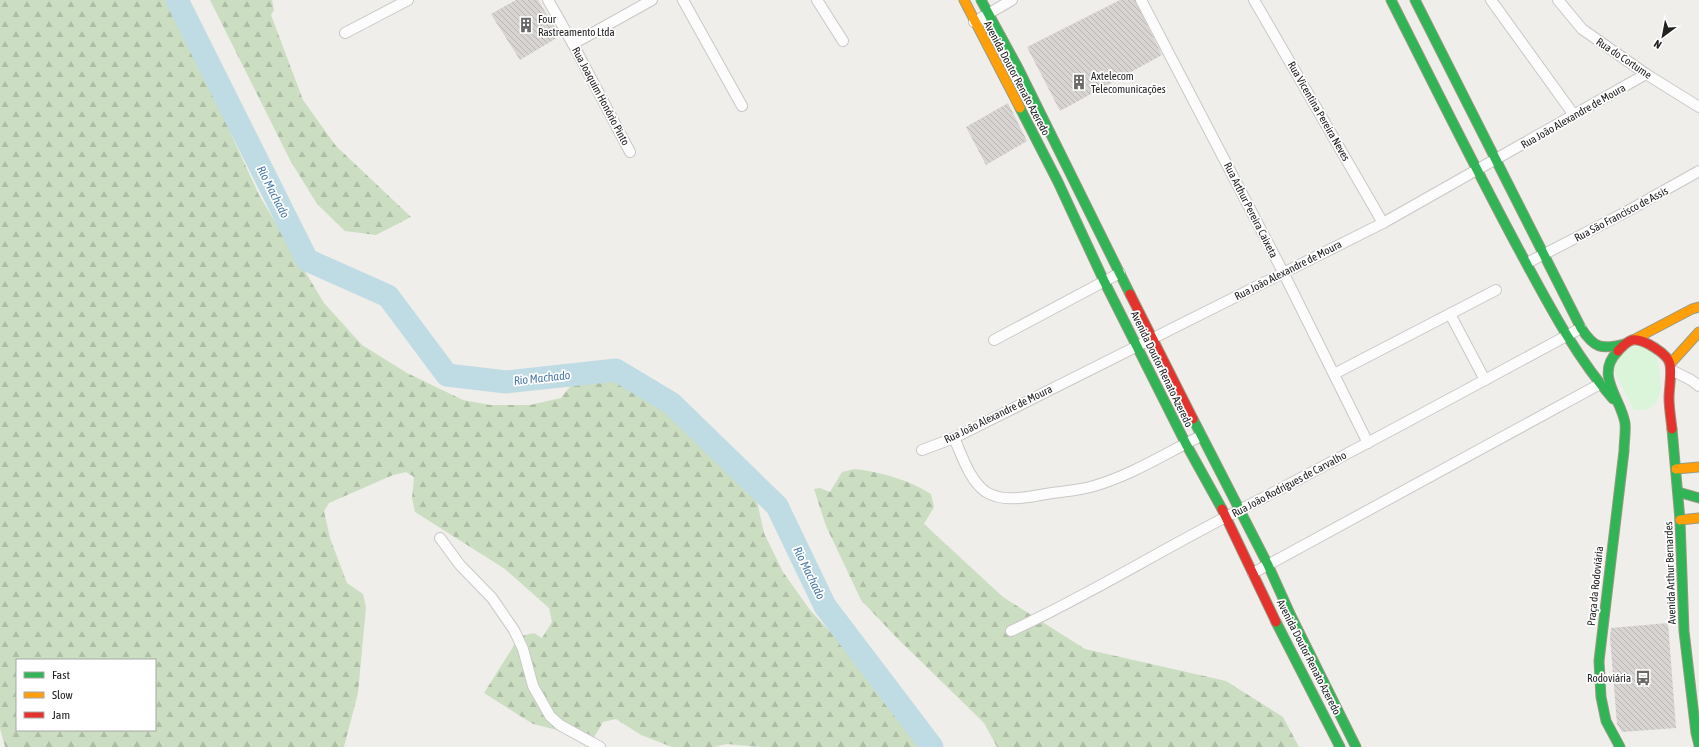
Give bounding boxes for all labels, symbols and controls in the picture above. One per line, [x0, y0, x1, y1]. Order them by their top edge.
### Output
place label: Four Rastreamento Ltda [538, 13, 615, 38]
building icon: Four Rastreamento Ltda [517, 16, 535, 34]
north arrow [1643, 16, 1683, 56]
street label: Avenida Doutor Renato Azeredo [982, 19, 1052, 137]
street label: Rua do Cortume [1594, 35, 1654, 81]
text: N [1652, 38, 1664, 51]
street label: Rua Joaquim Honório Pinto [570, 45, 632, 147]
street label: Rua Vicentina Pereira Neves [1286, 59, 1352, 163]
place label: Axtelecom Telecomunicações [1091, 70, 1166, 95]
building icon: Axtelecom Telecomunicações [1070, 73, 1088, 91]
street label: Rua João Alexandre de Moura [1519, 81, 1627, 151]
street label: Rua Arthur Pereira Caixeta [1222, 160, 1280, 260]
water label: Rio Machado [254, 163, 292, 221]
street label: Rua São Francisco de Assis [1572, 184, 1670, 244]
street label: Rua João Alexandre de Moura [1232, 238, 1344, 302]
street label: Avenida Doutor Renato Azeredo [1129, 309, 1195, 429]
water label: Rio Machado [513, 368, 571, 388]
street label: Rua João Alexandre de Moura [942, 383, 1054, 445]
street label: Rua João Rodrigues de Carvalho [1230, 449, 1348, 519]
street label: Avenida Arthur Bernardes [1662, 521, 1678, 625]
water label: Rio Machado [790, 544, 828, 602]
street label: Praça da Rodoviária [1585, 546, 1605, 626]
street label: Avenida Doutor Renato Azeredo [1275, 597, 1343, 717]
legend [16, 659, 156, 731]
text: Fast [52, 668, 70, 682]
bus stop icon: Rodoviária [1634, 669, 1652, 687]
place label: Rodoviária [1587, 672, 1631, 684]
text: Slow [52, 688, 73, 702]
text: Jam [52, 708, 70, 722]

